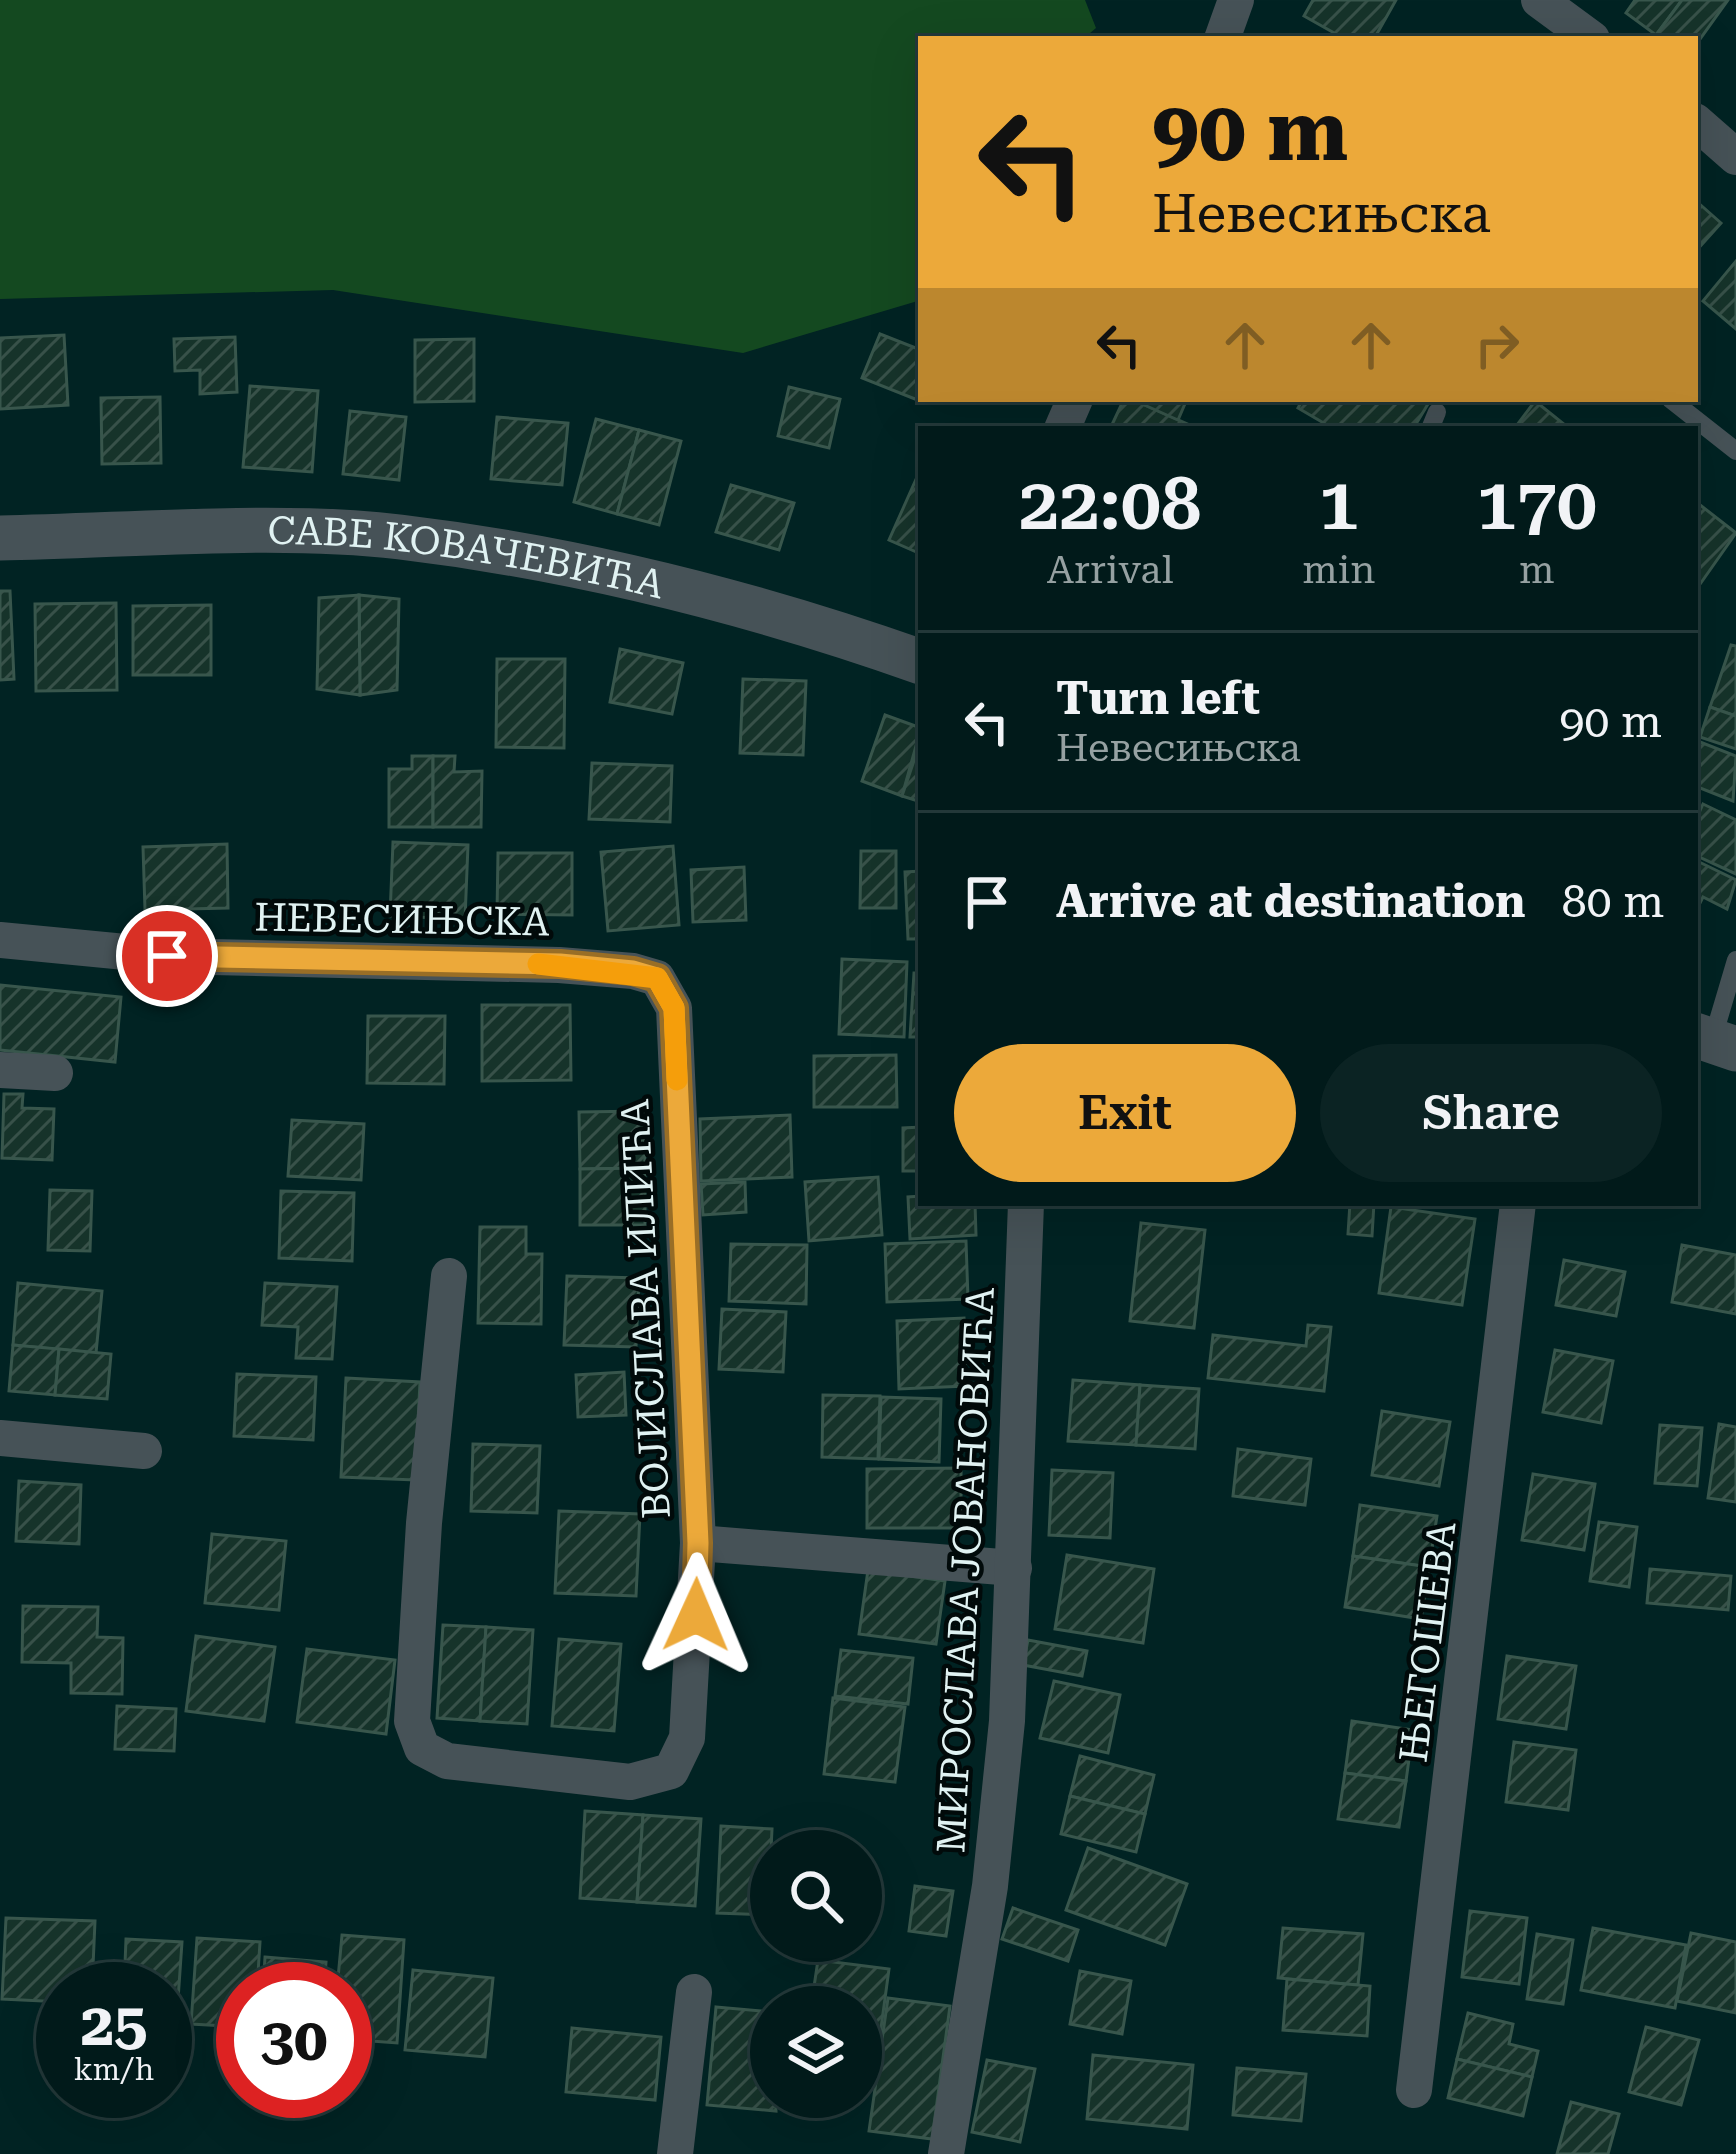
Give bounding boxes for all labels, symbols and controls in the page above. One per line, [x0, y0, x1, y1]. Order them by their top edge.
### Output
text: 90 m [1152, 82, 1348, 180]
icon: left [954, 84, 1110, 240]
text: Невесињска [1152, 182, 1491, 245]
icon: left [1086, 312, 1152, 378]
icon: ahead [1212, 312, 1278, 378]
icon: ahead [1338, 312, 1404, 378]
icon: right [1464, 312, 1530, 378]
text: 22:08 [1019, 462, 1201, 547]
text: 1 [1319, 462, 1359, 547]
text: 170 [1476, 462, 1597, 547]
street label: САВЕ КОВАЧЕВИЋА [267, 508, 669, 608]
text: Arrival [1047, 547, 1173, 593]
text: min [1302, 547, 1375, 593]
text: m [1519, 547, 1554, 593]
text: Turn left [1056, 672, 1260, 725]
icon: left [954, 689, 1020, 755]
text: 90 m [1559, 695, 1662, 748]
text: Невесињска [1056, 725, 1301, 771]
icon: arrive [954, 869, 1020, 935]
text: Arrive at destination [1056, 875, 1525, 928]
text: 80 m [1561, 875, 1664, 928]
street label: НЕВЕСИЊСКА [254, 894, 550, 946]
pin [116, 905, 218, 1007]
icon: arrive [134, 923, 200, 989]
button: Exit [954, 1044, 1296, 1182]
button: Share [1320, 1044, 1662, 1182]
street label: ВОЈИСЛАВА ИЛИЋА [612, 1098, 680, 1520]
street label: МИРОСЛАВА ЈОВАНОВИЋА [928, 1286, 1004, 1854]
street label: ЊЕГОШЕВА [1390, 1519, 1466, 1765]
position arrow [633, 1552, 759, 1678]
map controls [750, 1830, 882, 2118]
button: search [750, 1830, 882, 1962]
speed limit sign: 30 [216, 1962, 372, 2118]
button: layers [750, 1986, 882, 2118]
text: 25 [80, 1989, 148, 2060]
text: km/h [74, 2052, 154, 2087]

